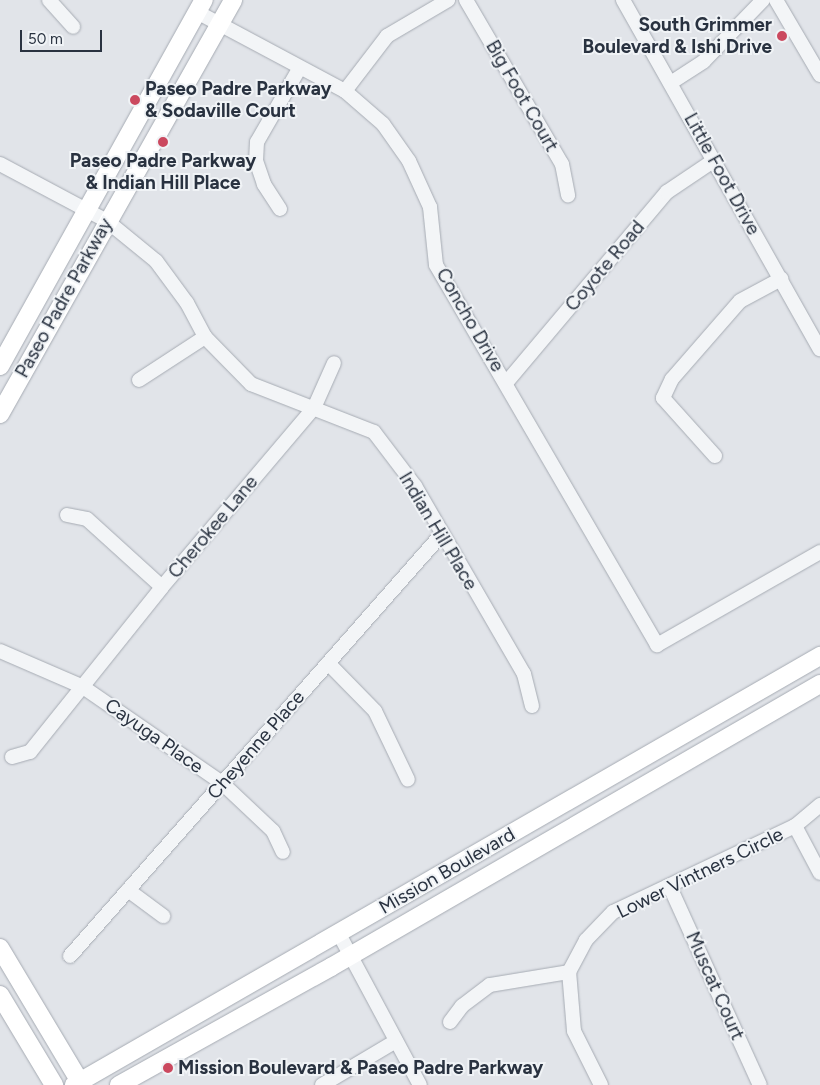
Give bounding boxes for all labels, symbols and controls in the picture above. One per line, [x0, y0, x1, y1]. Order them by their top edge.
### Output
place label: South Grimmer Boulevard & Ishi Drive [583, 14, 772, 58]
scale bar [22, 20, 105, 52]
text: 50 m [28, 30, 63, 48]
marker: South Grimmer Boulevard & Ishi Drive [776, 30, 788, 42]
street label: Big Foot Court [481, 36, 563, 156]
place label: Paseo Padre Parkway & Sodaville Court [145, 78, 331, 122]
marker: Paseo Padre Parkway & Sodaville Court [129, 94, 141, 106]
street label: Little Foot Drive [679, 109, 765, 239]
marker: Paseo Padre Parkway & Indian Hill Place [157, 136, 169, 148]
place label: Paseo Padre Parkway & Indian Hill Place [70, 150, 256, 194]
street label: Paseo Padre Parkway [11, 214, 117, 382]
street label: Coyote Road [561, 216, 649, 316]
street label: Concho Drive [431, 264, 509, 376]
street label: Indian Hill Place [394, 468, 482, 594]
street label: Cherokee Lane [163, 471, 263, 583]
street label: Cheyenne Place [203, 686, 309, 804]
street label: Cayuga Place [100, 694, 208, 778]
street label: Mission Boulevard [375, 823, 519, 919]
street label: Lower Vintners Circle [613, 823, 787, 923]
street label: Muscat Court [681, 928, 749, 1044]
place label: Mission Boulevard & Paseo Padre Parkway [178, 1057, 543, 1079]
marker: Mission Boulevard & Paseo Padre Parkway [162, 1062, 174, 1074]

